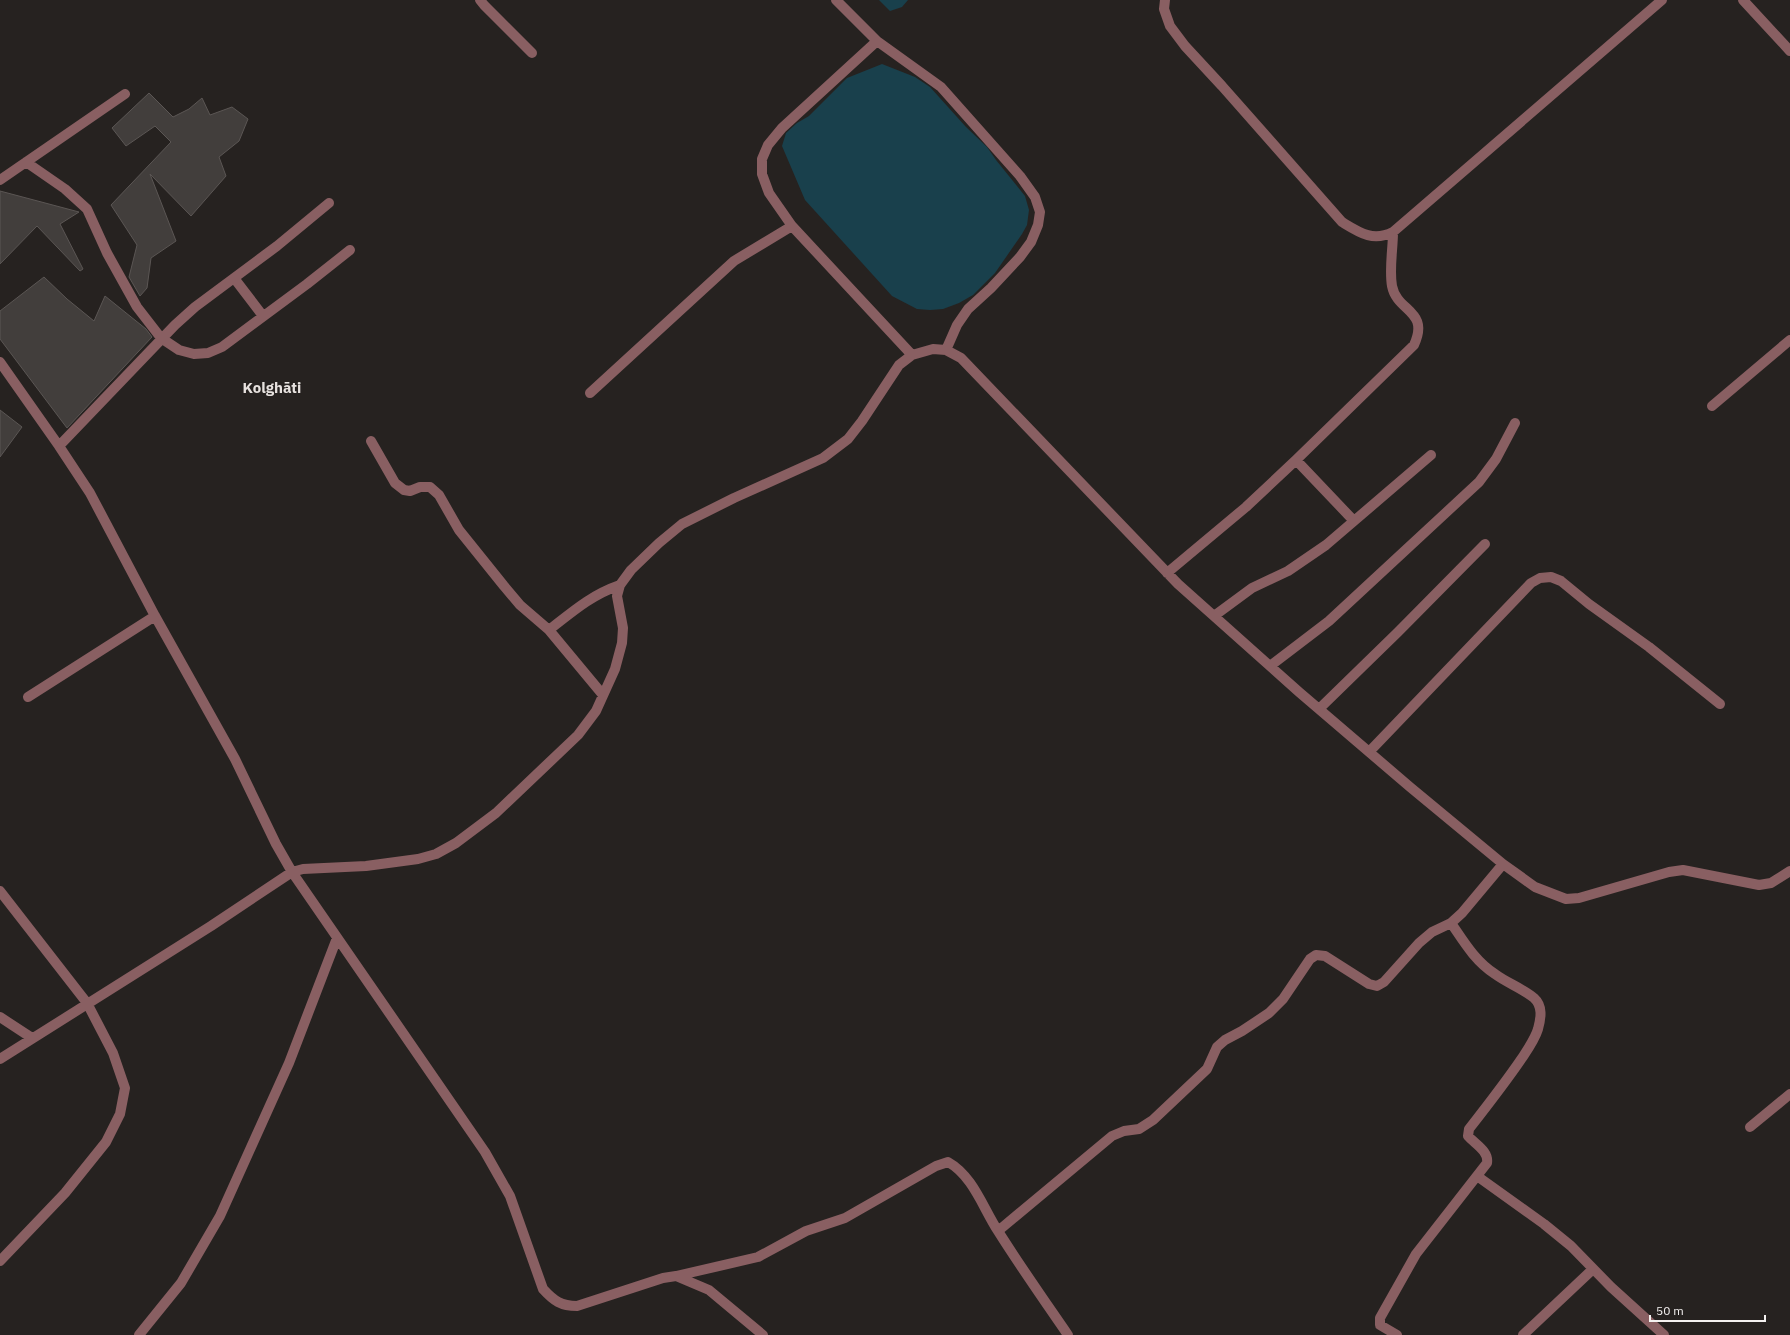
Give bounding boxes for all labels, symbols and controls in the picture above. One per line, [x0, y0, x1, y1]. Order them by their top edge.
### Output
district label: Kolghāti [243, 378, 301, 397]
scale bar [1650, 1297, 1765, 1323]
text: 50 m [1656, 1303, 1684, 1318]

